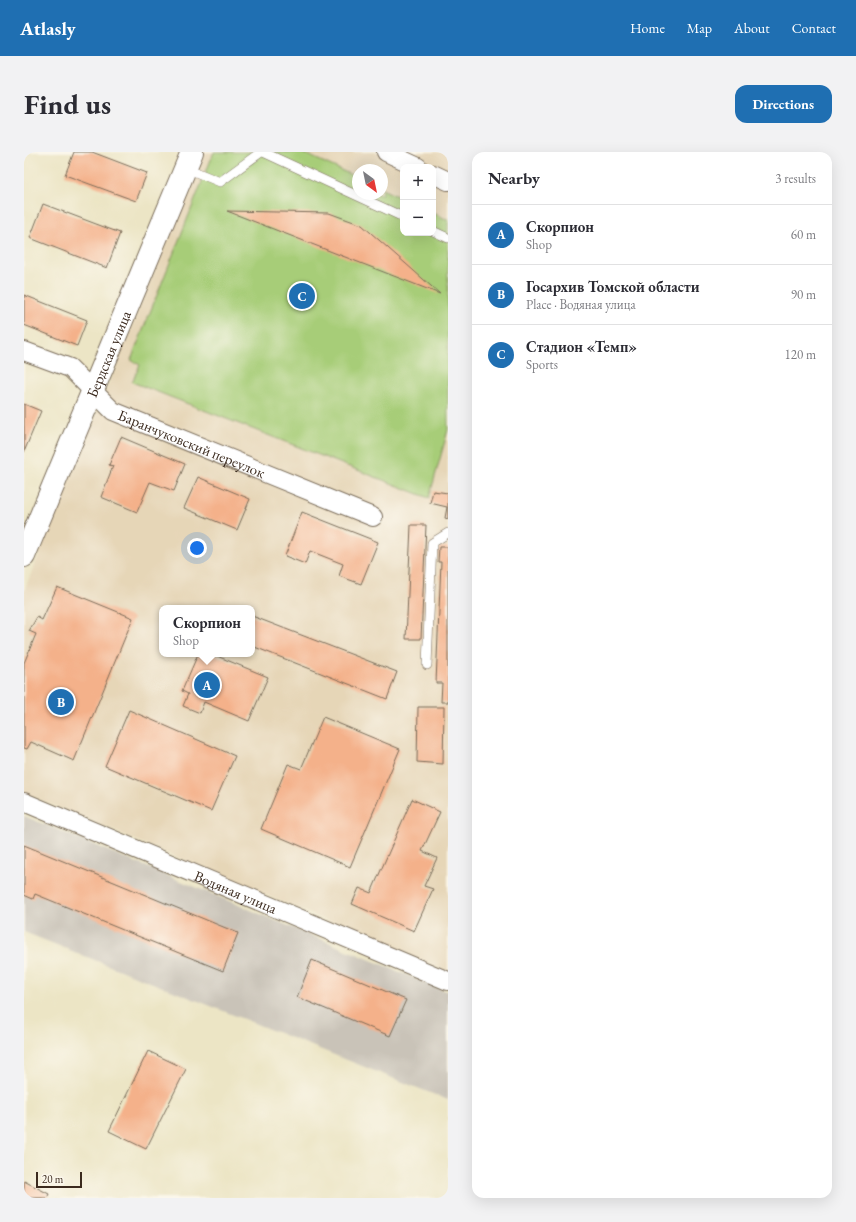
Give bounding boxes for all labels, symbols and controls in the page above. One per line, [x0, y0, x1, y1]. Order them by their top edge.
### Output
text: Atlasly [20, 16, 76, 41]
text: Home [630, 19, 665, 37]
text: Map [687, 19, 712, 37]
text: About [734, 19, 770, 37]
text: Contact [792, 19, 836, 37]
button: Directions [735, 85, 832, 123]
text: Find us [24, 86, 111, 122]
north arrow [352, 164, 388, 200]
map controls [400, 164, 436, 236]
button: + [400, 164, 436, 200]
text: Nearby [488, 167, 540, 189]
text: 3 results [775, 170, 816, 187]
button: − [400, 200, 436, 236]
text: Скорпион [526, 217, 594, 236]
text: A [496, 226, 506, 243]
text: 60 m [791, 226, 816, 243]
text: Shop [526, 236, 552, 253]
text: Госархив Томской области [526, 277, 700, 296]
pin: C [289, 281, 315, 311]
text: B [497, 286, 505, 303]
text: 90 m [791, 286, 816, 303]
text: Place · Водяная улица [526, 296, 636, 313]
street label: Бердская улица [82, 307, 135, 400]
text: Стадион «Темп» [526, 337, 637, 356]
text: C [496, 346, 506, 363]
text: 120 m [785, 346, 816, 363]
text: Sports [526, 356, 558, 373]
street label: Баранчуковский переулок [115, 405, 268, 482]
your location [187, 538, 207, 558]
popup [159, 605, 255, 657]
text: Скорпион [173, 613, 241, 632]
text: Shop [173, 632, 199, 649]
pin: A [194, 670, 220, 700]
pin: B [48, 687, 74, 717]
street label: Водяная улица [192, 866, 280, 917]
scale bar [36, 1170, 82, 1189]
text: 20 m [42, 1172, 63, 1186]

